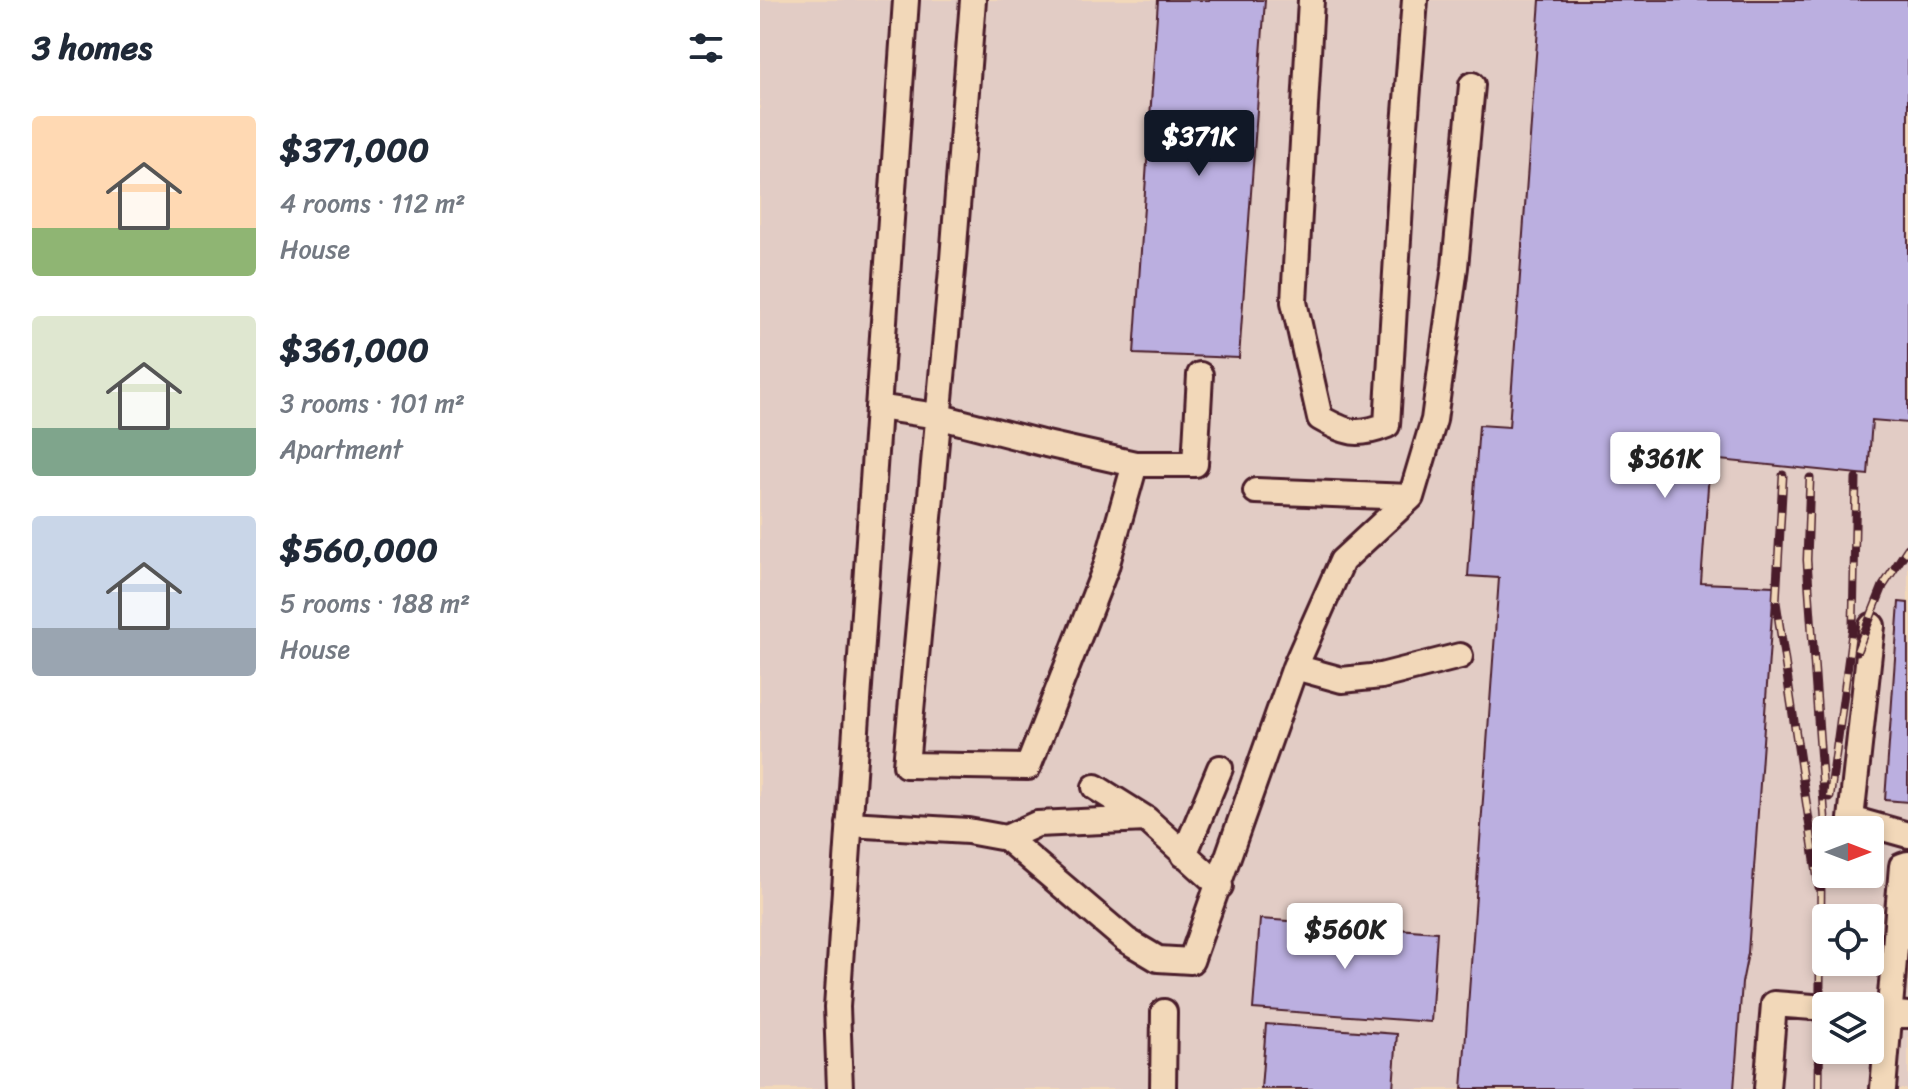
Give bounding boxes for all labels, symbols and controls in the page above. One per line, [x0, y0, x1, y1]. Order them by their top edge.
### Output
text: 3 homes [32, 18, 152, 78]
icon: filters [684, 26, 728, 70]
pin: $371K [1143, 110, 1255, 178]
text: $371K [1162, 113, 1236, 159]
text: $371,000 [280, 120, 429, 180]
icon: home [96, 148, 192, 244]
text: 4 rooms · 112 m² [280, 180, 465, 226]
text: House [280, 226, 350, 272]
text: $361,000 [280, 320, 429, 380]
icon: home [96, 348, 192, 444]
text: 3 rooms · 101 m² [280, 380, 465, 426]
text: Apartment [280, 426, 403, 472]
pin: $361K [1609, 432, 1721, 500]
text: $361K [1628, 435, 1702, 481]
text: $560,000 [280, 520, 438, 580]
icon: home [96, 548, 192, 644]
text: 5 rooms · 188 m² [280, 580, 470, 626]
text: House [280, 626, 350, 672]
north arrow [1812, 816, 1884, 888]
map controls [1812, 816, 1884, 1064]
pin: $560K [1289, 903, 1401, 971]
button: locate [1812, 904, 1884, 976]
text: $560K [1305, 906, 1385, 952]
button: layers [1812, 992, 1884, 1064]

